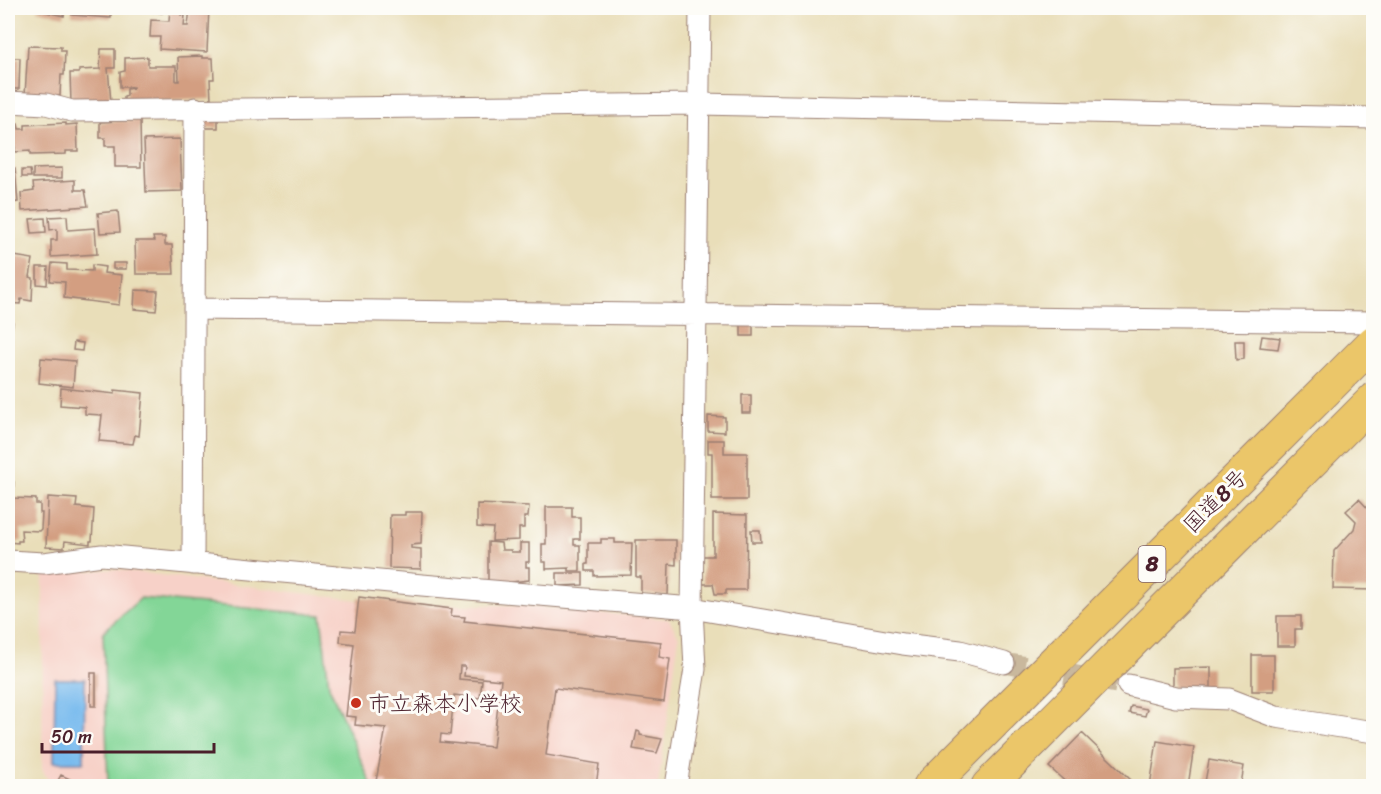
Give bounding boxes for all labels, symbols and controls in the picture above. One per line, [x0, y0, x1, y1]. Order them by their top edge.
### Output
street label: 国道8号 [1173, 459, 1257, 543]
road number: 8 [1138, 546, 1166, 582]
place label: 市立森本小学校 [368, 684, 522, 723]
marker: 市立森本小学校 [349, 696, 363, 710]
scale bar [42, 716, 214, 754]
text: 50 m [51, 721, 92, 753]

